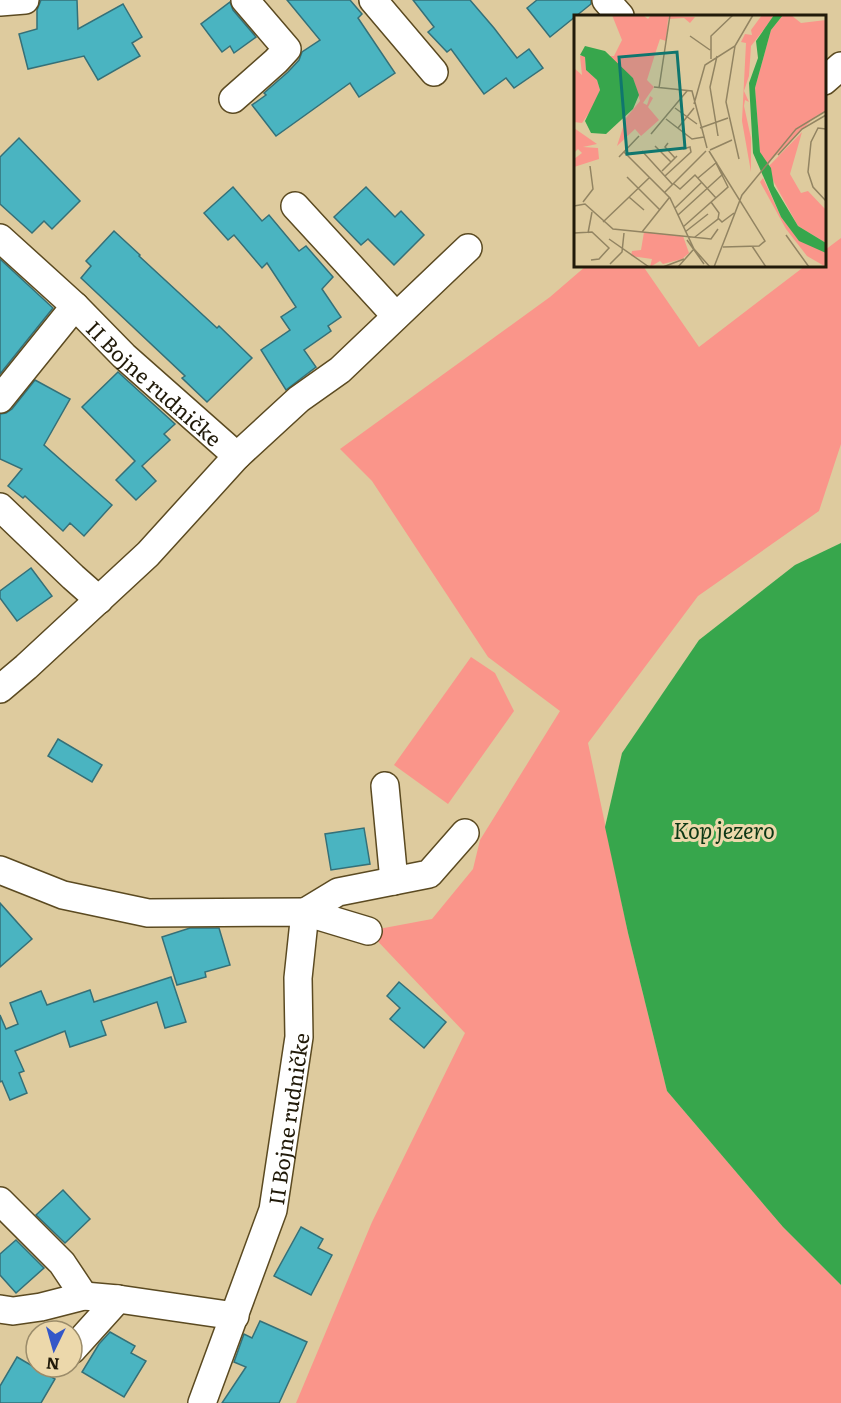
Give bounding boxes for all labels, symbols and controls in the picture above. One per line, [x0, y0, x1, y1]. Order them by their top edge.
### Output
inset map [574, 15, 826, 267]
street label: II Bojne rudničke [81, 312, 230, 452]
water label: Kop jezero [673, 813, 775, 846]
street label: II Bojne rudničke [258, 1030, 315, 1207]
north arrow [24, 1319, 84, 1379]
text: N [45, 1352, 60, 1377]

